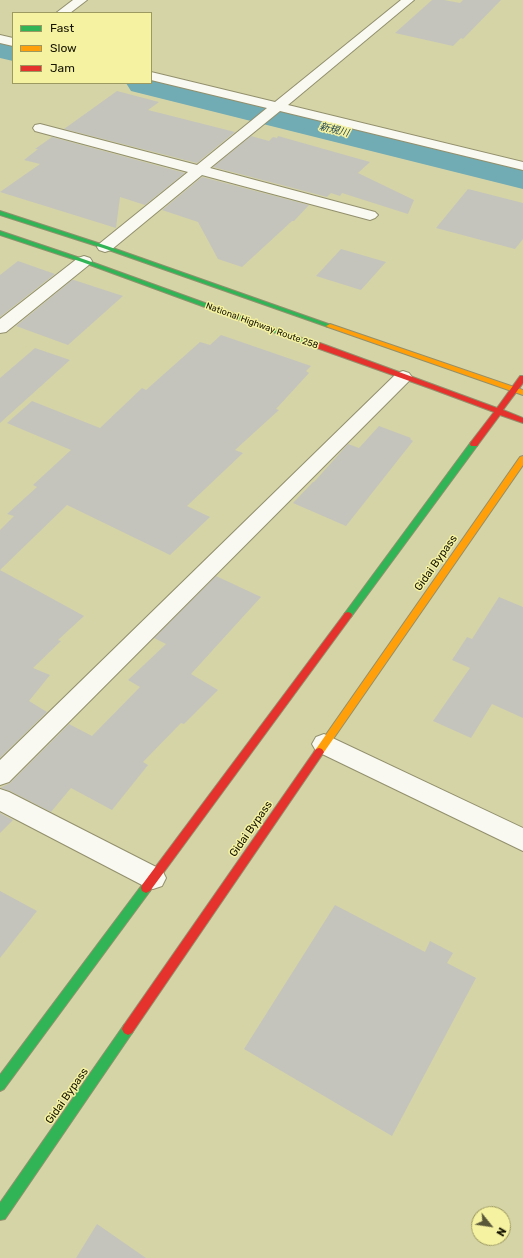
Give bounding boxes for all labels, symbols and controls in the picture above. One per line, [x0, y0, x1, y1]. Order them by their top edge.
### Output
legend [12, 12, 152, 84]
text: Fast [50, 21, 74, 35]
text: Slow [50, 41, 77, 55]
text: Jam [50, 61, 75, 75]
water label: 新規川 [318, 121, 350, 139]
street label: National Highway Route 258 [204, 301, 320, 351]
street label: Gidai Bypass [412, 532, 460, 594]
street label: Gidai Bypass [227, 798, 275, 860]
street label: Gidai Bypass [43, 1065, 91, 1127]
north arrow [471, 1206, 511, 1246]
text: N [493, 1225, 509, 1238]

